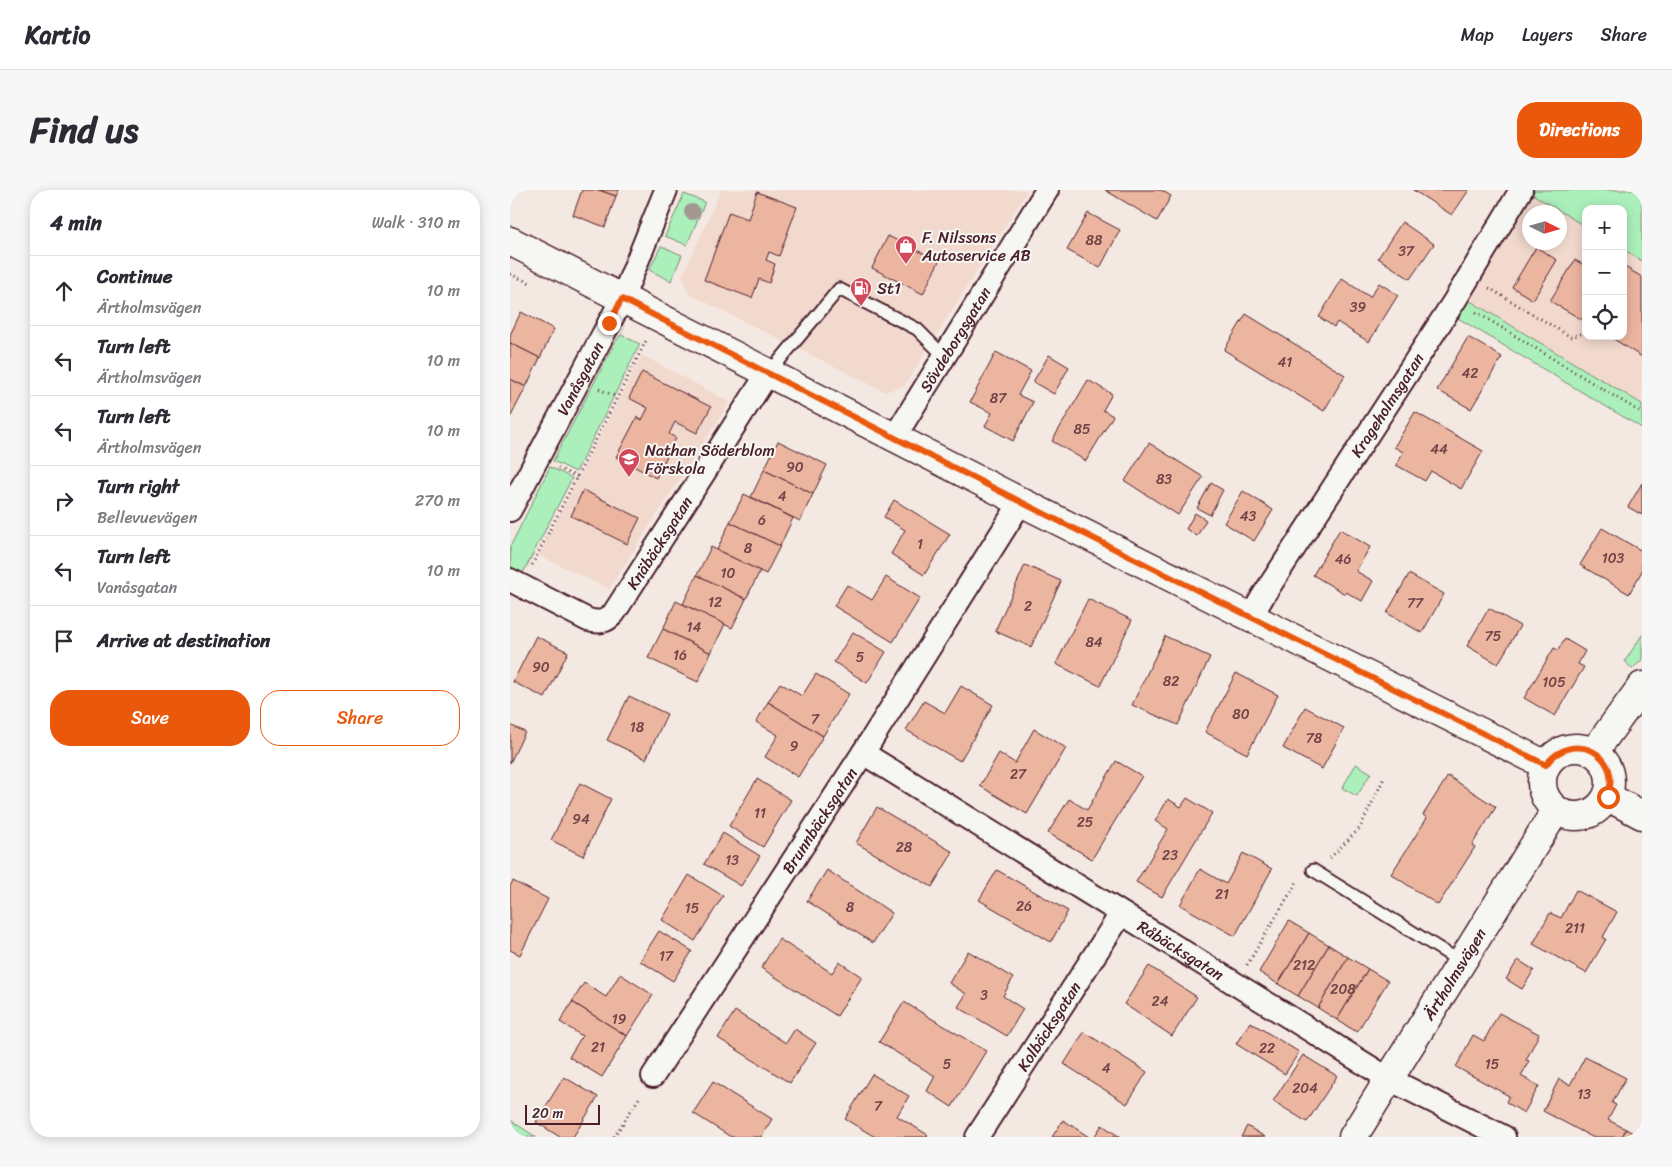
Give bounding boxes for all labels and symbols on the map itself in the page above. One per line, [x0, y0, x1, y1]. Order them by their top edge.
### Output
north arrow [1522, 205, 1567, 250]
place label: F. Nilssons Autoservice AB [921, 223, 1031, 270]
house number: 88 [1086, 228, 1103, 253]
shop icon: F. Nilssons Autoservice AB [894, 234, 918, 265]
house number: 37 [1398, 239, 1415, 264]
place label: St1 [877, 274, 901, 303]
fuel station icon: St1 [849, 276, 873, 307]
street label: Sövdeborgsgatan [911, 281, 999, 398]
house number: 39 [1350, 295, 1367, 320]
route end [598, 312, 621, 335]
street label: Vanåsgatan [549, 336, 612, 421]
street label: Krageholmsgatan [1342, 347, 1432, 463]
house number: 41 [1278, 350, 1292, 375]
house number: 42 [1462, 361, 1478, 386]
house number: 87 [990, 386, 1007, 411]
house number: 85 [1074, 417, 1091, 442]
place label: Nathan Söderblom Förskola [645, 436, 775, 483]
house number: 44 [1430, 437, 1448, 462]
school or university icon: Nathan Söderblom Förskola [617, 447, 641, 478]
house number: 90 [786, 455, 804, 480]
house number: 83 [1156, 467, 1172, 492]
house number: 4 [778, 484, 787, 509]
street label: Knäbäcksgatan [619, 490, 701, 596]
house number: 43 [1240, 504, 1257, 529]
house number: 6 [758, 508, 766, 533]
house number: 1 [917, 532, 923, 557]
house number: 8 [744, 536, 753, 561]
house number: 103 [1602, 546, 1625, 571]
house number: 46 [1335, 547, 1351, 572]
house number: 10 [721, 561, 736, 586]
house number: 12 [708, 590, 722, 615]
house number: 77 [1407, 591, 1424, 616]
house number: 2 [1024, 594, 1032, 619]
house number: 14 [687, 615, 702, 640]
house number: 75 [1485, 624, 1502, 649]
house number: 84 [1085, 630, 1103, 655]
house number: 16 [673, 643, 687, 668]
house number: 5 [856, 645, 865, 670]
house number: 90 [532, 655, 550, 680]
house number: 82 [1163, 669, 1179, 694]
house number: 105 [1542, 670, 1566, 695]
house number: 80 [1232, 702, 1250, 727]
house number: 7 [811, 707, 820, 732]
house number: 18 [630, 715, 645, 740]
house number: 78 [1306, 726, 1323, 751]
house number: 9 [790, 734, 799, 759]
street label: Brunnbäcksgatan [774, 761, 865, 880]
house number: 27 [1010, 762, 1027, 787]
route start [1597, 786, 1620, 809]
house number: 11 [754, 801, 766, 826]
house number: 94 [572, 807, 590, 832]
house number: 25 [1077, 810, 1094, 835]
house number: 28 [896, 835, 913, 860]
house number: 23 [1162, 843, 1178, 868]
house number: 13 [725, 848, 739, 873]
house number: 21 [1215, 882, 1229, 907]
house number: 26 [1016, 894, 1032, 919]
house number: 8 [846, 895, 855, 920]
house number: 15 [685, 896, 700, 921]
street label: Råbäcksgatan [1131, 912, 1230, 989]
house number: 211 [1565, 916, 1585, 941]
street label: Ärtholmsvägen [1414, 922, 1495, 1027]
house number: 17 [659, 944, 674, 969]
house number: 212 [1293, 953, 1315, 978]
street label: Kolbäcksgatan [1009, 975, 1089, 1077]
house number: 208 [1330, 977, 1356, 1002]
house number: 3 [980, 983, 988, 1008]
house number: 24 [1152, 989, 1169, 1014]
house number: 19 [612, 1007, 627, 1032]
house number: 21 [591, 1035, 605, 1060]
house number: 22 [1259, 1036, 1275, 1061]
house number: 5 [943, 1052, 952, 1077]
house number: 15 [1485, 1052, 1500, 1077]
house number: 4 [1102, 1056, 1111, 1081]
house number: 204 [1292, 1076, 1318, 1101]
house number: 13 [1577, 1082, 1591, 1107]
house number: 7 [874, 1094, 883, 1119]
scale bar [525, 1102, 600, 1125]

